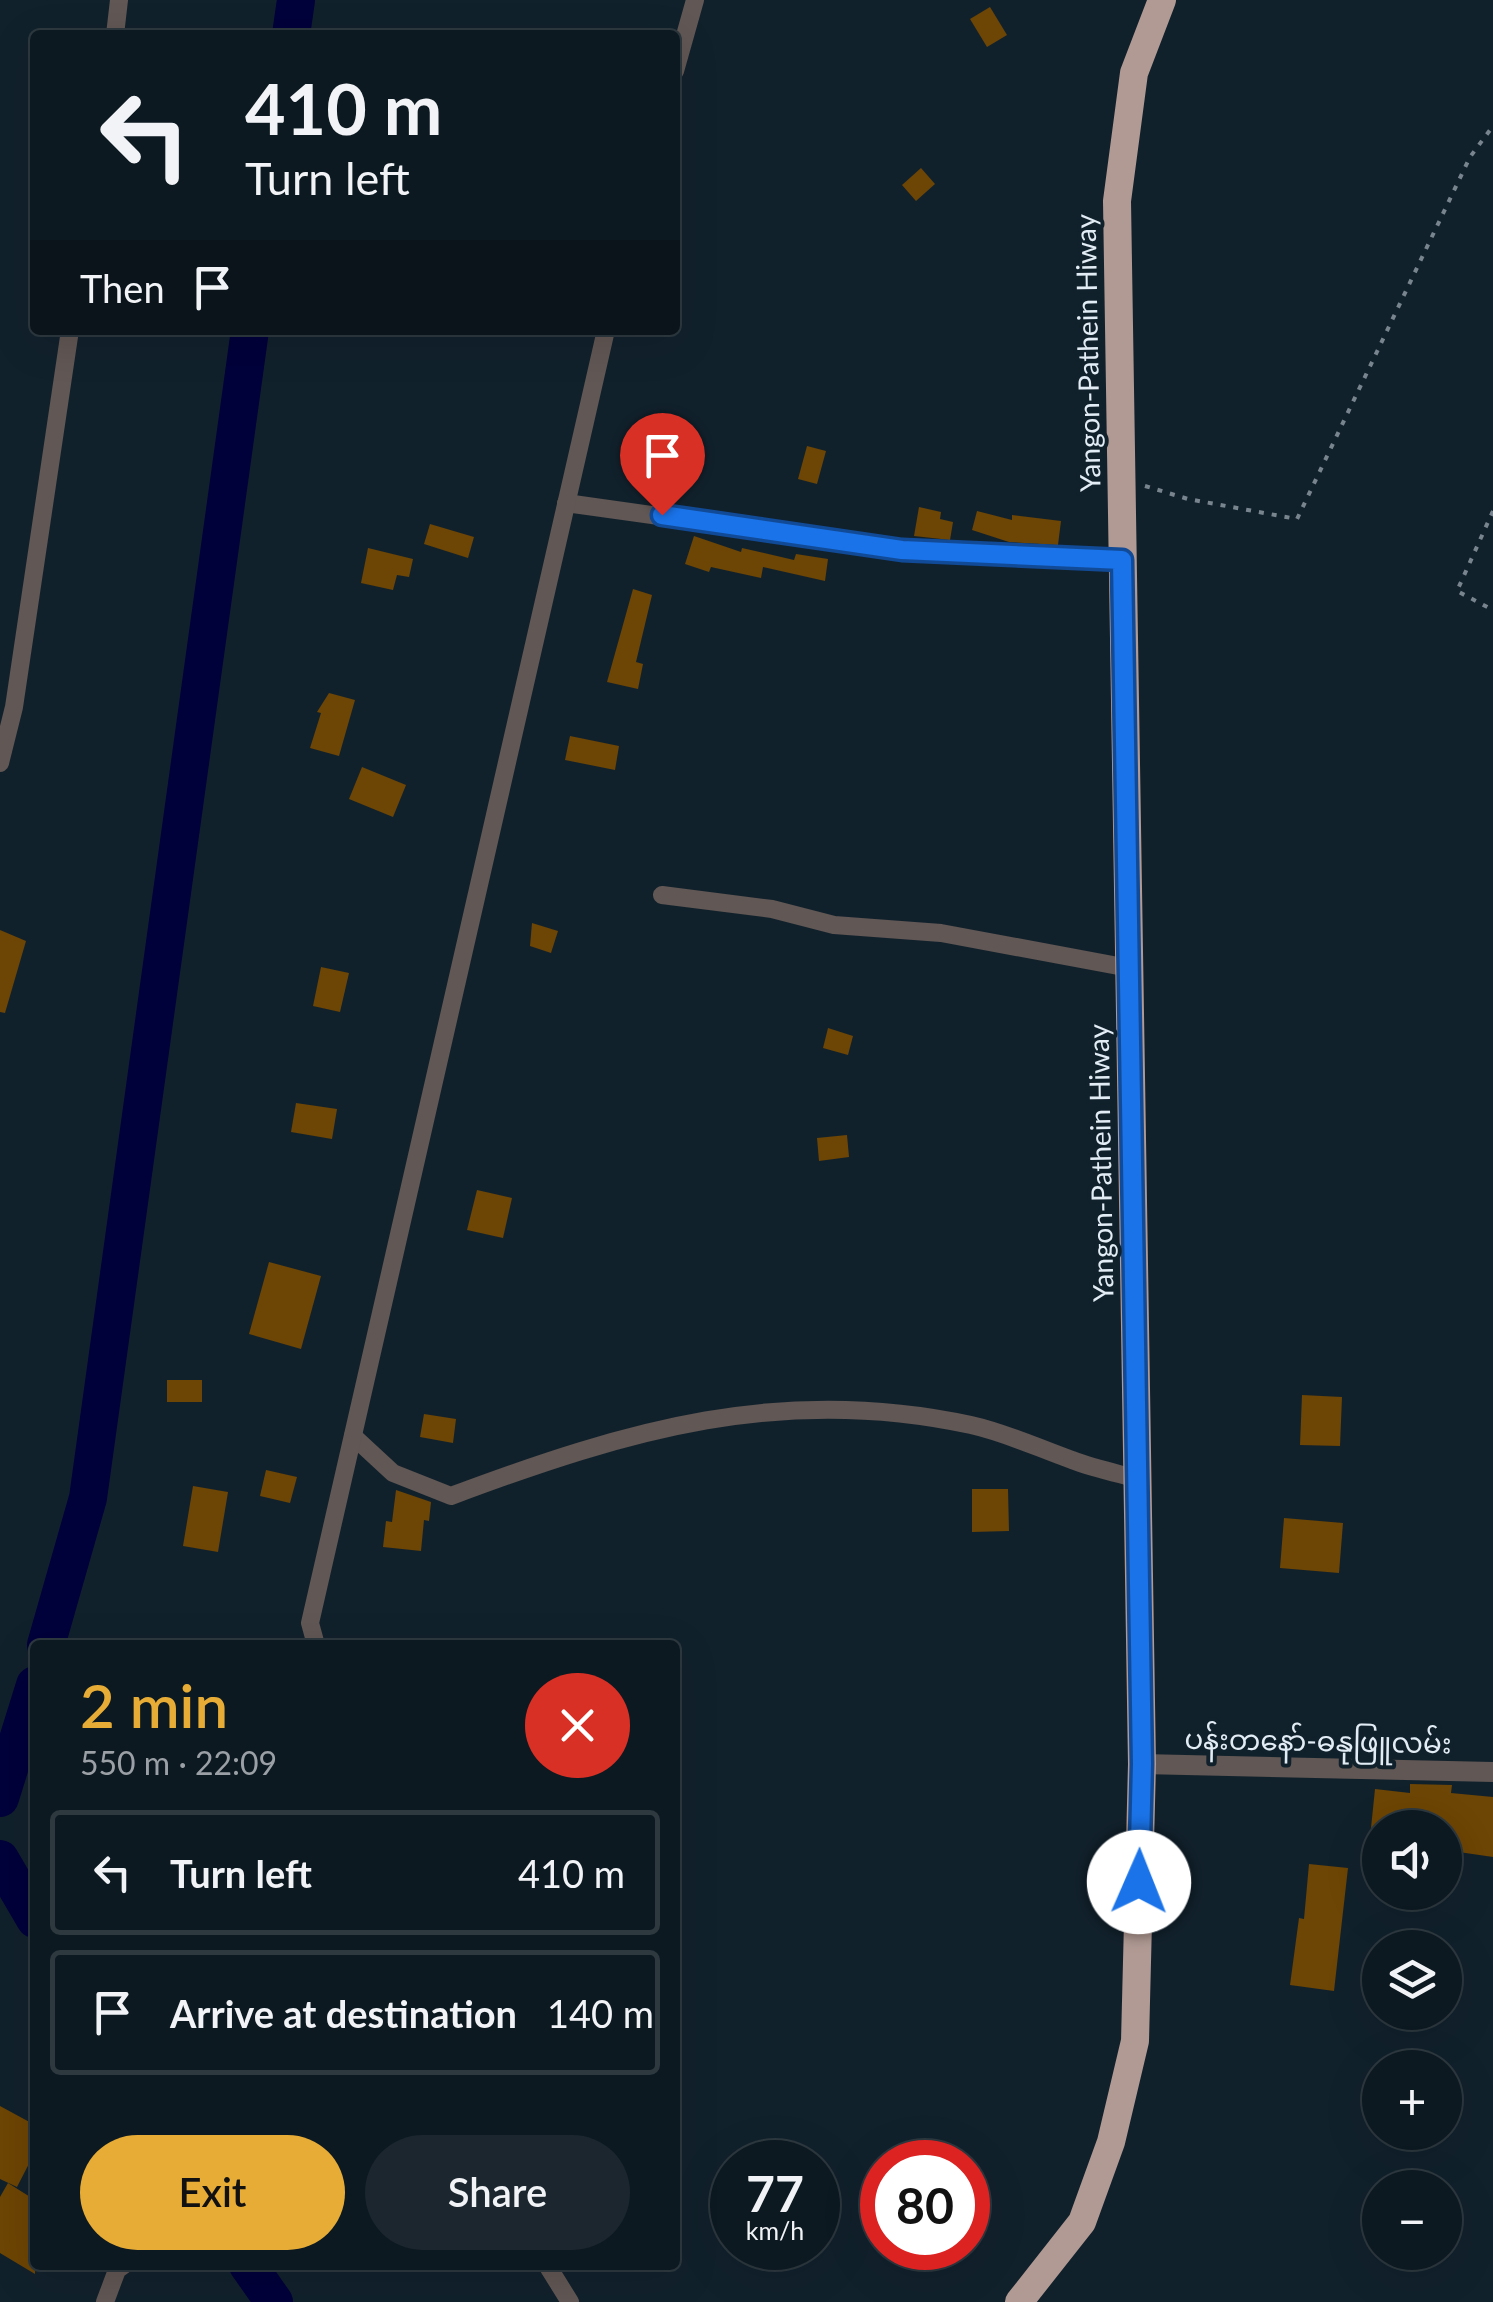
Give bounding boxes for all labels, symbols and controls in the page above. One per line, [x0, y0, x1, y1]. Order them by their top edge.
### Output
text: 410 m [245, 66, 442, 150]
icon: left [80, 70, 210, 200]
text: Turn left [245, 151, 410, 205]
street label: Yangon-Pathein Hiway [1068, 213, 1106, 492]
icon: arrive [185, 260, 240, 315]
text: Then [80, 265, 165, 311]
pin [620, 413, 705, 516]
icon: arrive [635, 428, 690, 483]
street label: Yangon-Pathein Hiway [1081, 1023, 1119, 1302]
text: 2 min [80, 1669, 228, 1741]
button: close [525, 1673, 630, 1778]
street label: ပန်းတနော်-ဓနုဖြူလမ်း [1184, 1721, 1452, 1766]
text: 550 m · 22:09 [80, 1743, 277, 1782]
map controls [1362, 1810, 1462, 2270]
button: sound [1362, 1810, 1462, 1910]
position arrow [1087, 1830, 1191, 1934]
icon: left [85, 1845, 140, 1900]
text: Turn left [170, 1850, 312, 1896]
text: 410 m [518, 1850, 625, 1896]
button: layers [1362, 1930, 1462, 2030]
icon: arrive [85, 1985, 140, 2040]
text: Arrive at destination [170, 1990, 517, 2036]
text: 140 m [547, 1990, 654, 2036]
button: + [1362, 2050, 1462, 2150]
button: Exit [80, 2135, 345, 2250]
button: Share [365, 2135, 630, 2250]
speed limit sign: 80 [860, 2140, 990, 2270]
text: 77 [746, 2163, 804, 2223]
button: − [1362, 2170, 1462, 2270]
text: km/h [746, 2215, 804, 2245]

